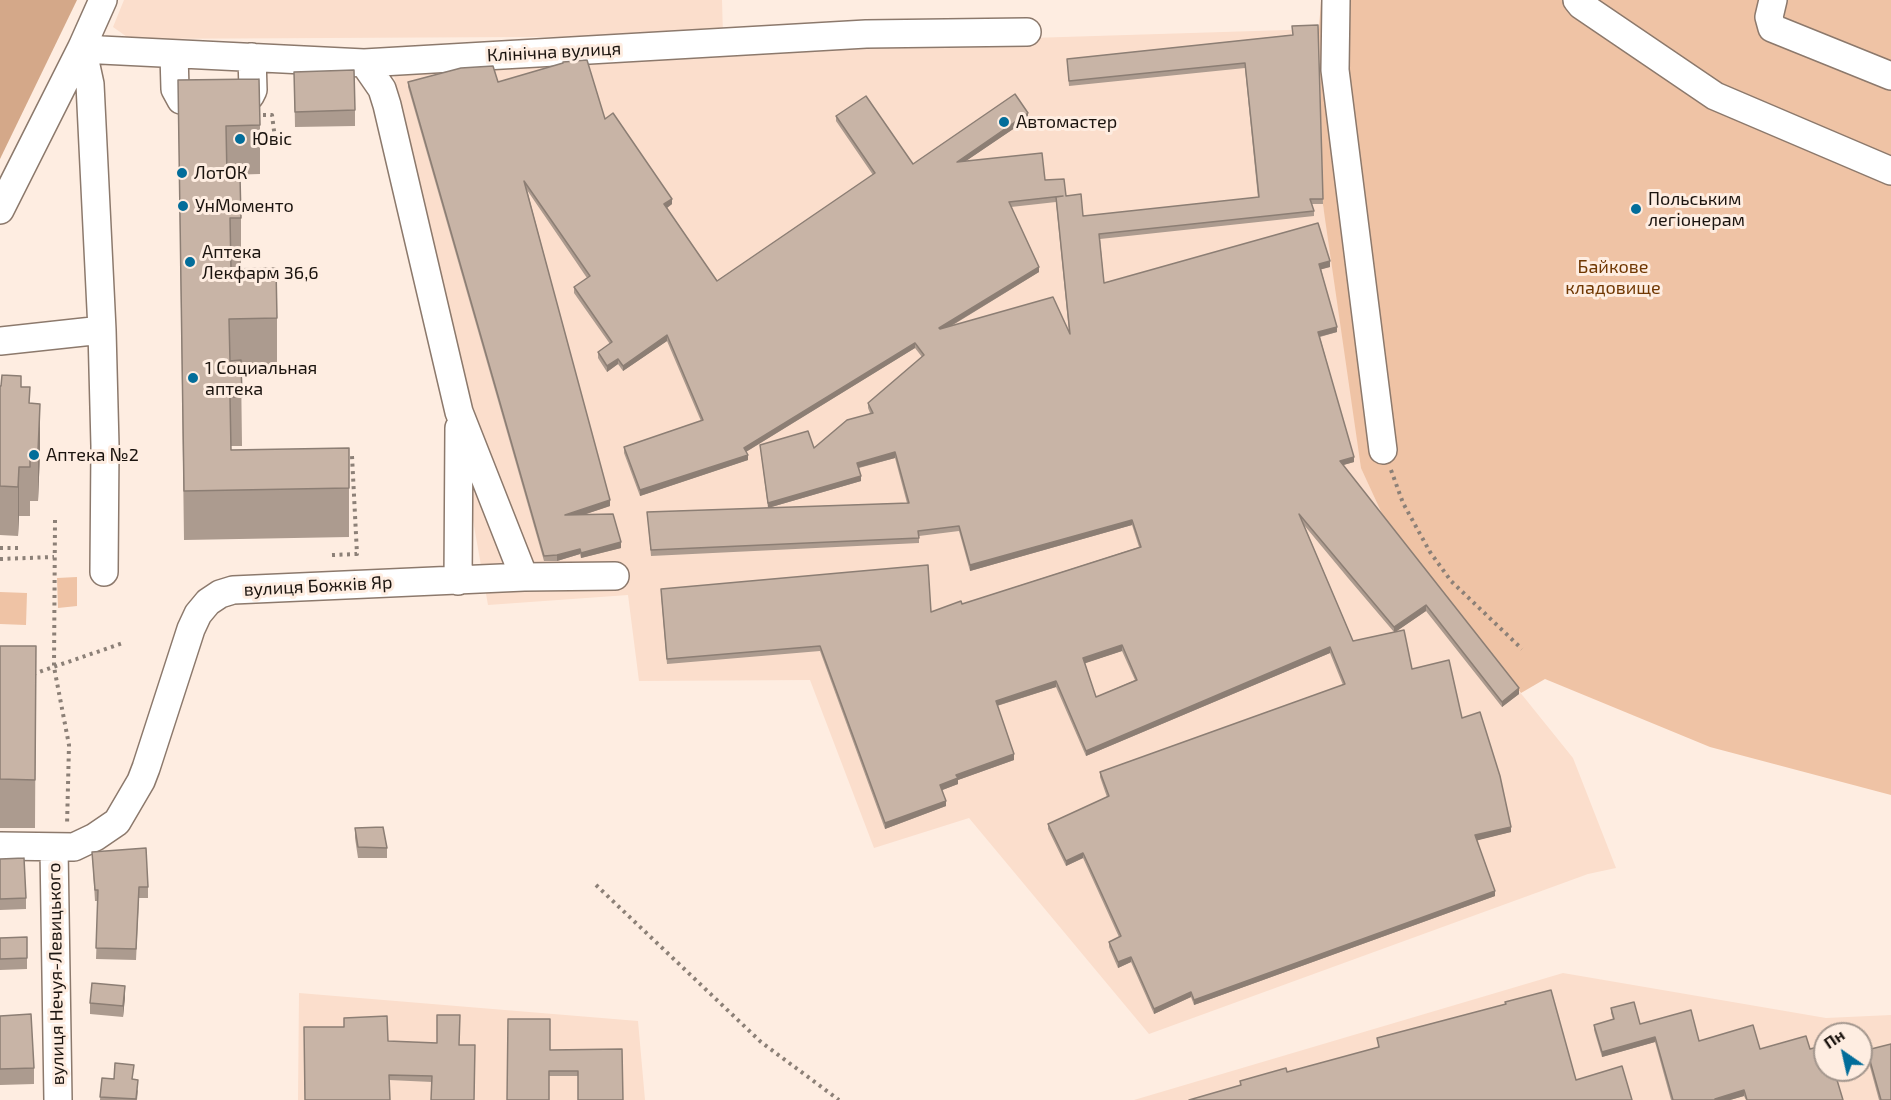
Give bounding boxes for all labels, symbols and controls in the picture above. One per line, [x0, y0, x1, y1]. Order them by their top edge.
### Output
street label: Клінічна вулиця [486, 38, 622, 66]
place label: Автомастер [1016, 111, 1117, 133]
marker: Автомастер [997, 115, 1011, 129]
place label: Ювіс [252, 128, 292, 150]
marker: Ювіс [233, 132, 247, 146]
place label: ЛотОК [194, 162, 247, 184]
marker: ЛотОК [175, 166, 189, 180]
place label: Польським легіонерам [1648, 188, 1745, 230]
place label: УнМоменто [195, 195, 294, 217]
marker: УнМоменто [176, 199, 190, 213]
marker: Польським легіонерам [1629, 202, 1643, 216]
place label: Аптека Лекфарм 36,6 [202, 241, 319, 284]
marker: Аптека Лекфарм 36,6 [183, 255, 197, 269]
park label: Байкове кладовище [1565, 256, 1661, 298]
place label: 1 Социальная аптека [205, 357, 317, 400]
marker: 1 Социальная аптека [186, 371, 200, 385]
place label: Аптека №2 [46, 444, 139, 466]
marker: Аптека №2 [27, 448, 41, 462]
street label: вулиця Божків Яр [243, 571, 393, 601]
street label: вулиця Нечуя-Левицького [43, 862, 69, 1086]
north arrow [1813, 1022, 1873, 1082]
text: Пн [1820, 1025, 1848, 1052]

